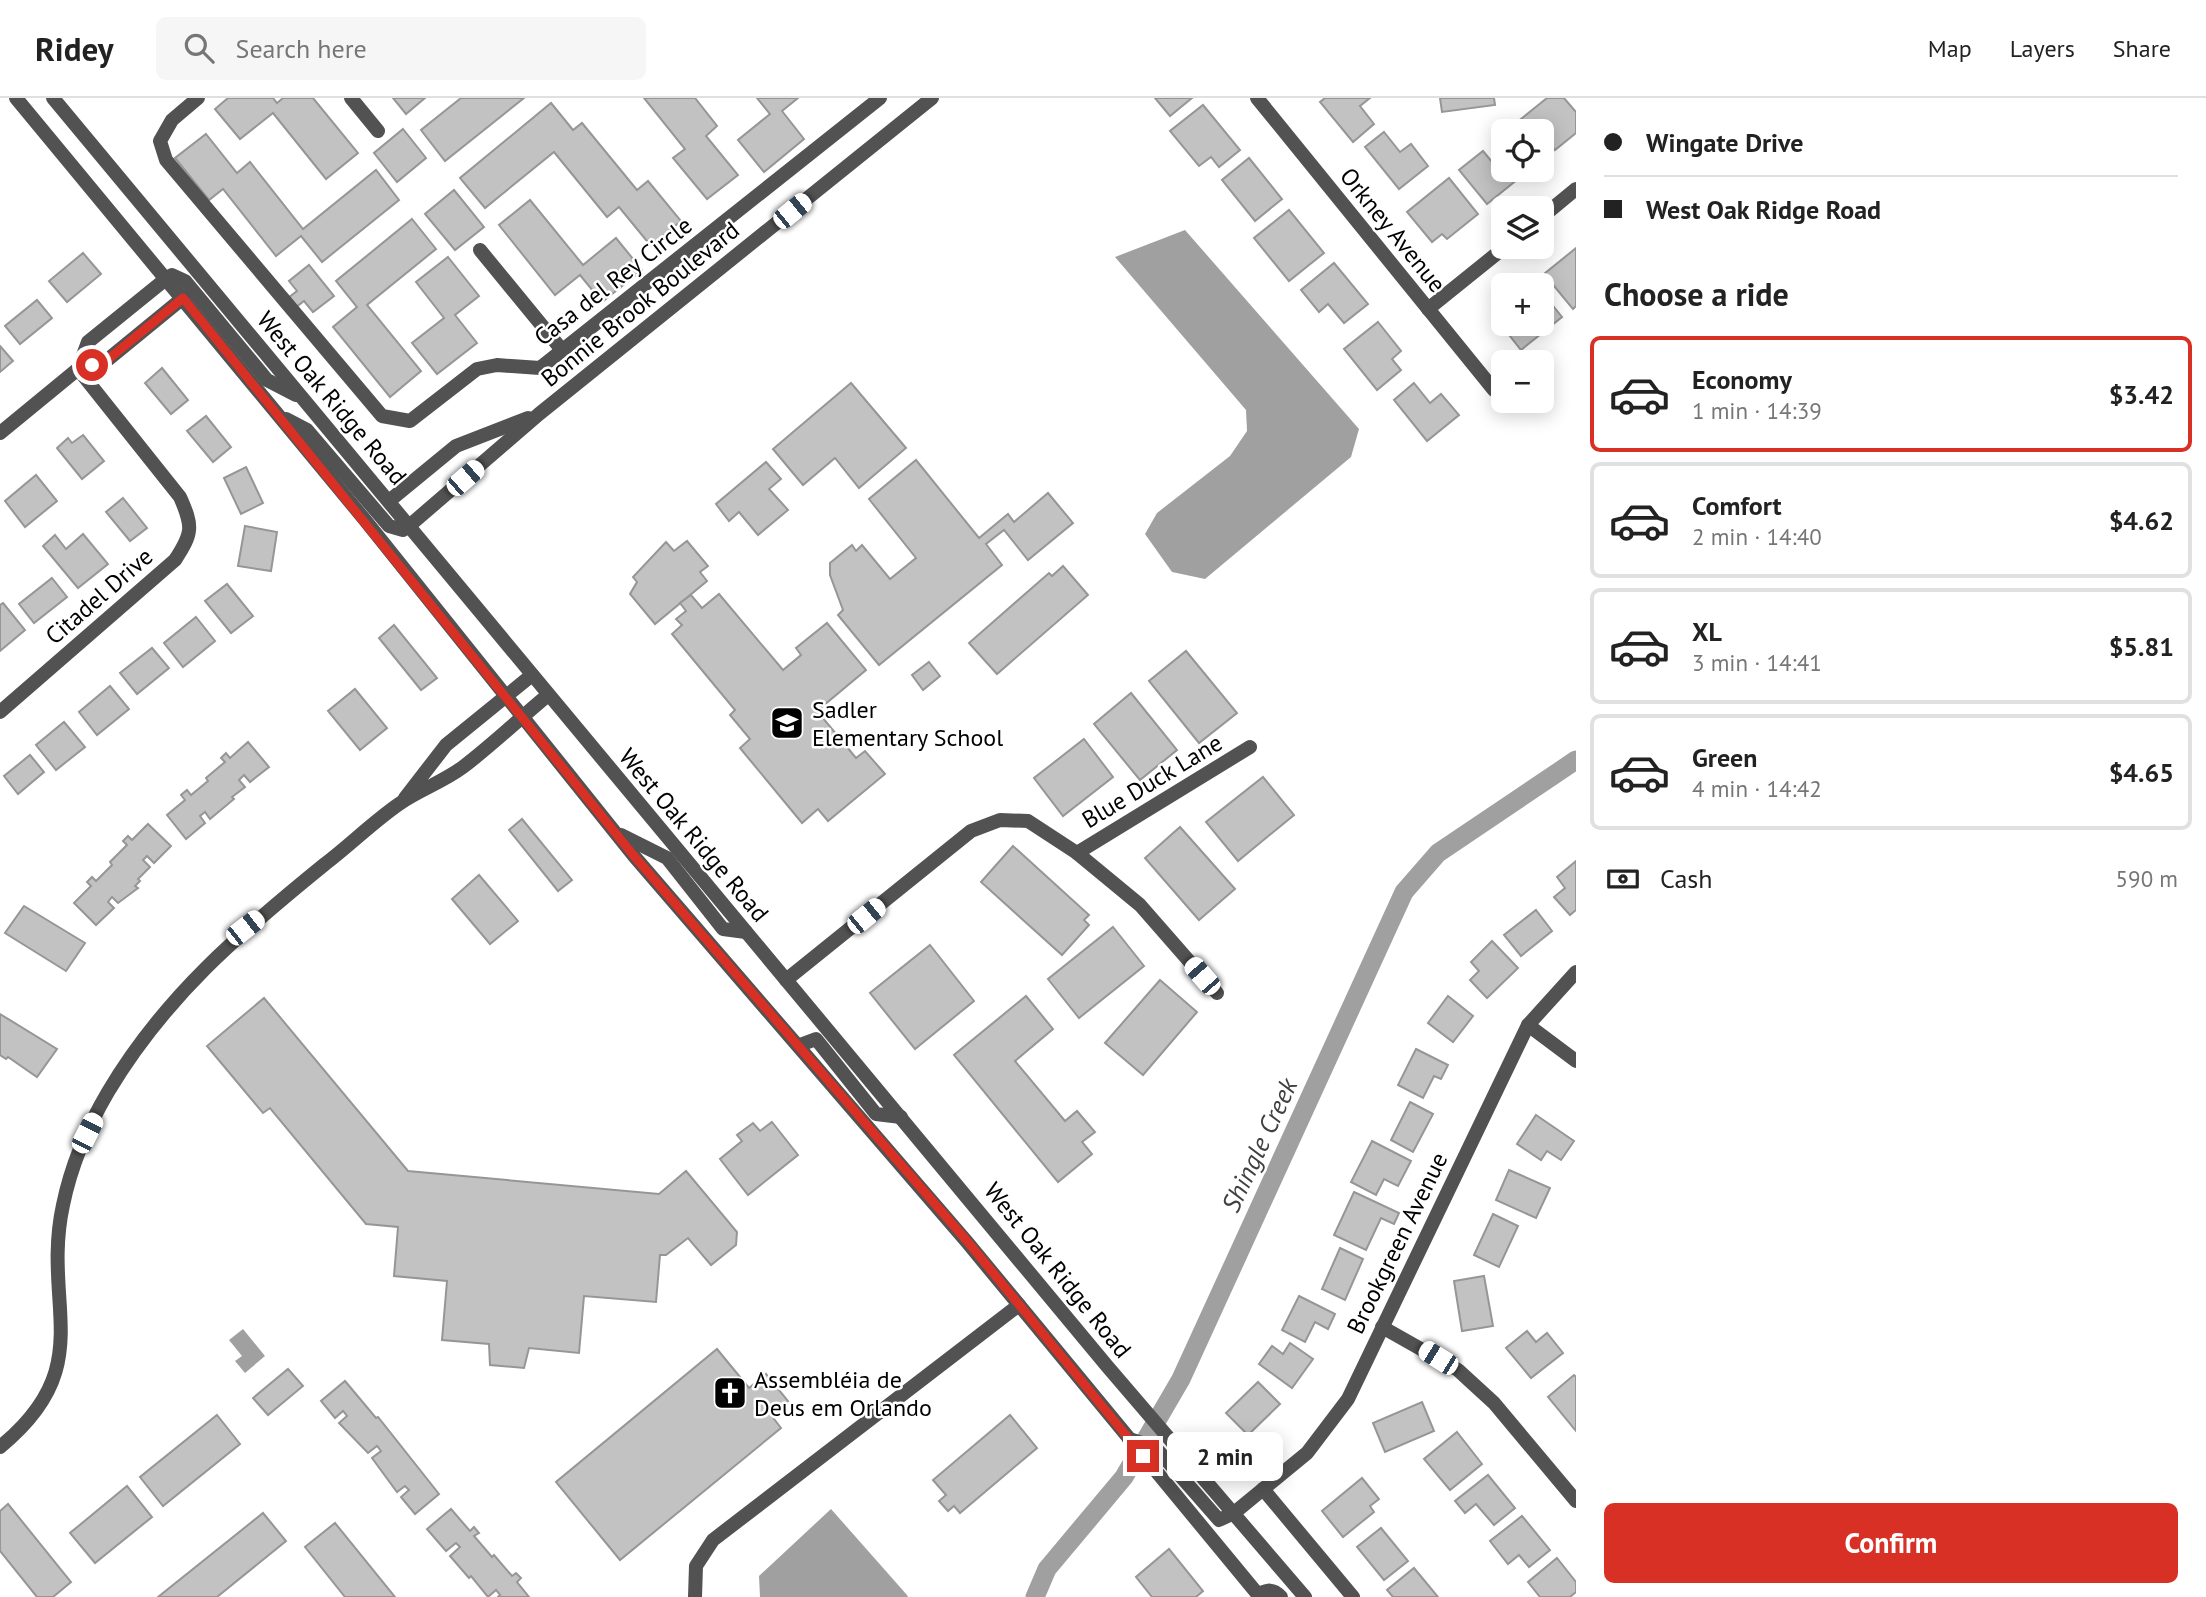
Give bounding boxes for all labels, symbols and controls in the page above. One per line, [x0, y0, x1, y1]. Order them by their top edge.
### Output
search box [156, 17, 646, 80]
text: Ridey [35, 27, 114, 70]
icon: search [180, 29, 218, 67]
text: Search here [236, 32, 367, 65]
text: Map [1928, 33, 1972, 64]
text: Layers [2010, 33, 2075, 64]
text: Share [2113, 33, 2171, 64]
map controls [1491, 119, 1554, 413]
button: locate [1491, 119, 1554, 182]
text: Wingate Drive [1646, 126, 1804, 159]
street label: Orkney Avenue [1333, 161, 1453, 299]
car [770, 190, 815, 232]
text: West Oak Ridge Road [1646, 193, 1881, 226]
button: layers [1491, 196, 1554, 259]
street label: Casa del Rey Circle [528, 210, 698, 352]
street label: Bonnie Brook Boulevard [535, 214, 745, 394]
button: + [1491, 273, 1554, 336]
text: Choose a ride [1604, 273, 1789, 315]
street label: West Oak Ridge Road [250, 305, 414, 491]
route start [76, 349, 108, 381]
button: − [1491, 350, 1554, 413]
icon: car [1608, 363, 1671, 426]
text: Economy [1692, 363, 1792, 396]
text: $3.42 [2109, 378, 2174, 411]
text: 1 min · 14:39 [1692, 396, 1822, 425]
car [443, 456, 488, 500]
icon: car [1608, 489, 1671, 552]
text: Comfort [1692, 489, 1782, 522]
text: $4.62 [2109, 504, 2174, 537]
text: 2 min · 14:40 [1692, 522, 1822, 551]
street label: Citadel Drive [39, 541, 159, 651]
icon: car [1608, 615, 1671, 678]
text: XL [1692, 615, 1722, 648]
text: $5.81 [2109, 630, 2174, 663]
text: 3 min · 14:41 [1692, 648, 1822, 677]
place label: Sadler Elementary School [812, 694, 1003, 753]
school or university icon: Sadler Elementary School [768, 704, 806, 742]
street label: Blue Duck Lane [1076, 727, 1228, 835]
icon: car [1608, 741, 1671, 804]
text: Green [1692, 741, 1757, 774]
street label: West Oak Ridge Road [612, 742, 776, 928]
text: $4.65 [2109, 756, 2174, 789]
text: 4 min · 14:42 [1692, 774, 1822, 803]
icon: cash [1604, 860, 1642, 898]
text: Cash [1660, 862, 1712, 895]
text: 590 m [2116, 864, 2178, 893]
car [844, 895, 889, 937]
car [222, 907, 269, 949]
car [1181, 953, 1224, 999]
water label: Shingle Creek [1214, 1072, 1305, 1217]
car [69, 1110, 106, 1156]
street label: Brookgreen Avenue [1340, 1147, 1454, 1339]
street label: West Oak Ridge Road [978, 1176, 1138, 1364]
car [1415, 1338, 1462, 1378]
place label: Assembléia de Deus em Orlando [754, 1364, 932, 1423]
church icon: Assembléia de Deus em Orlando [711, 1374, 749, 1412]
callout: 2 min [1168, 1432, 1283, 1480]
route end [1127, 1440, 1159, 1472]
text: 2 min [1197, 1442, 1253, 1471]
button: Confirm [1604, 1503, 2178, 1583]

